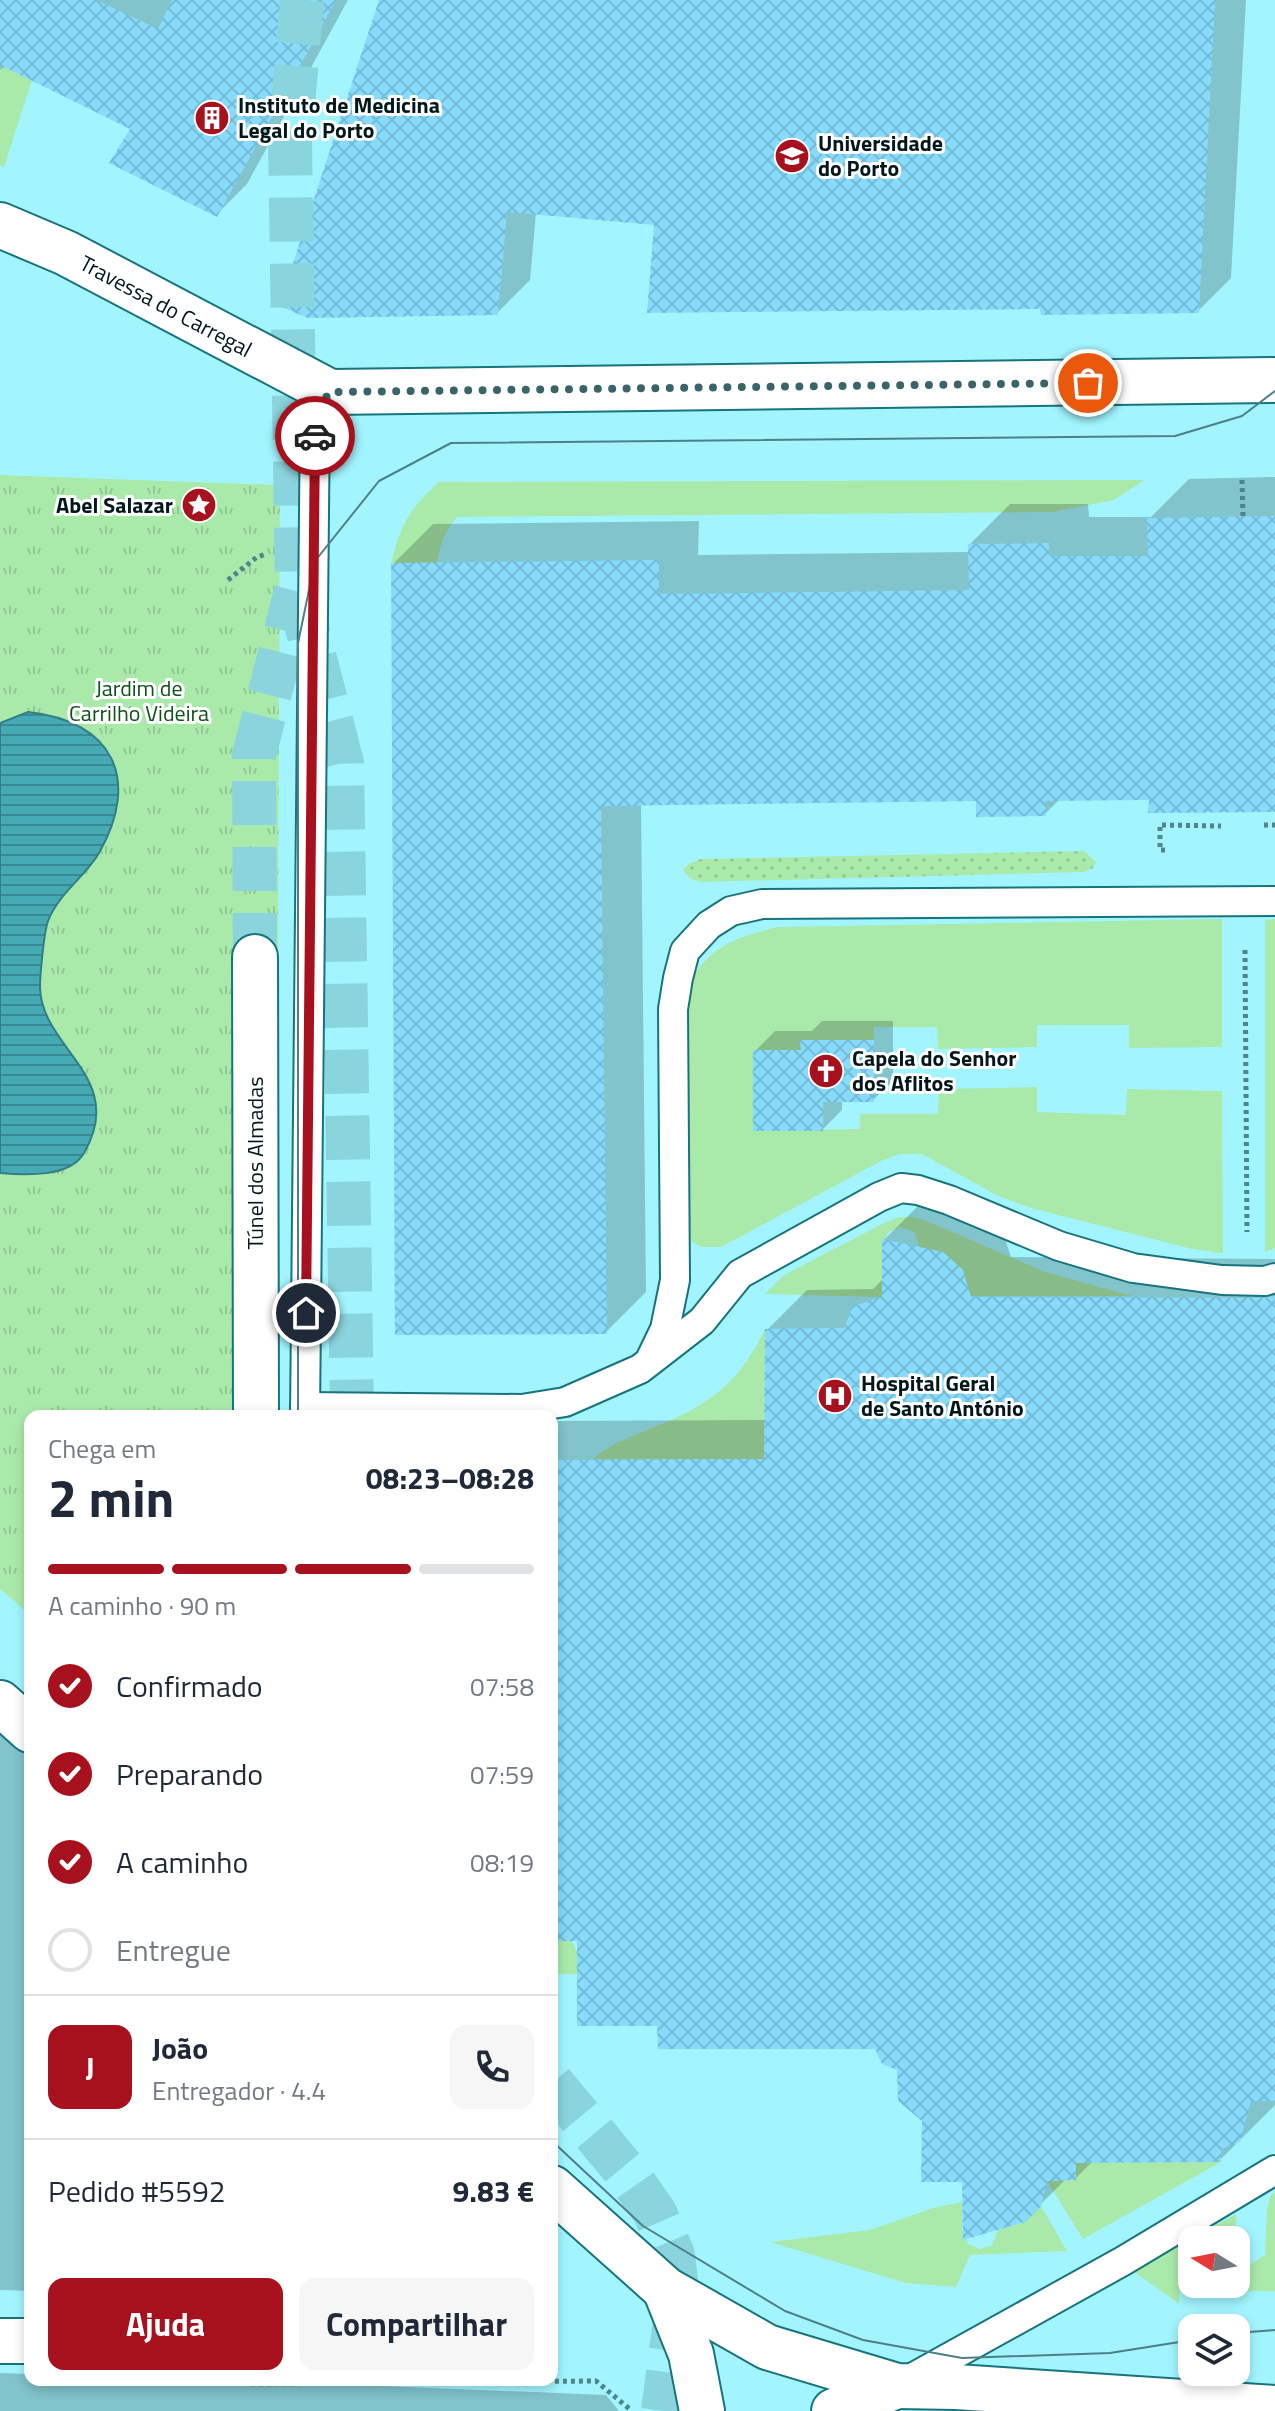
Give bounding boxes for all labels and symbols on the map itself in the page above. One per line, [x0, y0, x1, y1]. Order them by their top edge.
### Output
place label: Instituto de Medicina Legal do Porto [238, 88, 440, 147]
building icon: Instituto de Medicina Legal do Porto [193, 99, 231, 137]
place label: Universidade do Porto [818, 126, 943, 185]
school or university icon: Universidade do Porto [773, 137, 811, 175]
street label: Travessa do Carregal [74, 246, 258, 366]
pin [1054, 349, 1122, 417]
courier [275, 396, 355, 476]
place icon: Abel Salazar [180, 486, 218, 524]
place label: Abel Salazar [56, 488, 173, 522]
park label: Jardim de Carrilho Videira [69, 671, 209, 730]
place label: Capela do Senhor dos Aflitos [852, 1041, 1016, 1100]
church icon: Capela do Senhor dos Aflitos [807, 1052, 845, 1090]
street label: Túnel dos Almadas [238, 1076, 272, 1250]
pin [272, 1279, 340, 1347]
place label: Hospital Geral de Santo António [861, 1366, 1024, 1425]
hospital icon: Hospital Geral de Santo António [816, 1377, 854, 1415]
north arrow [1178, 2226, 1250, 2298]

